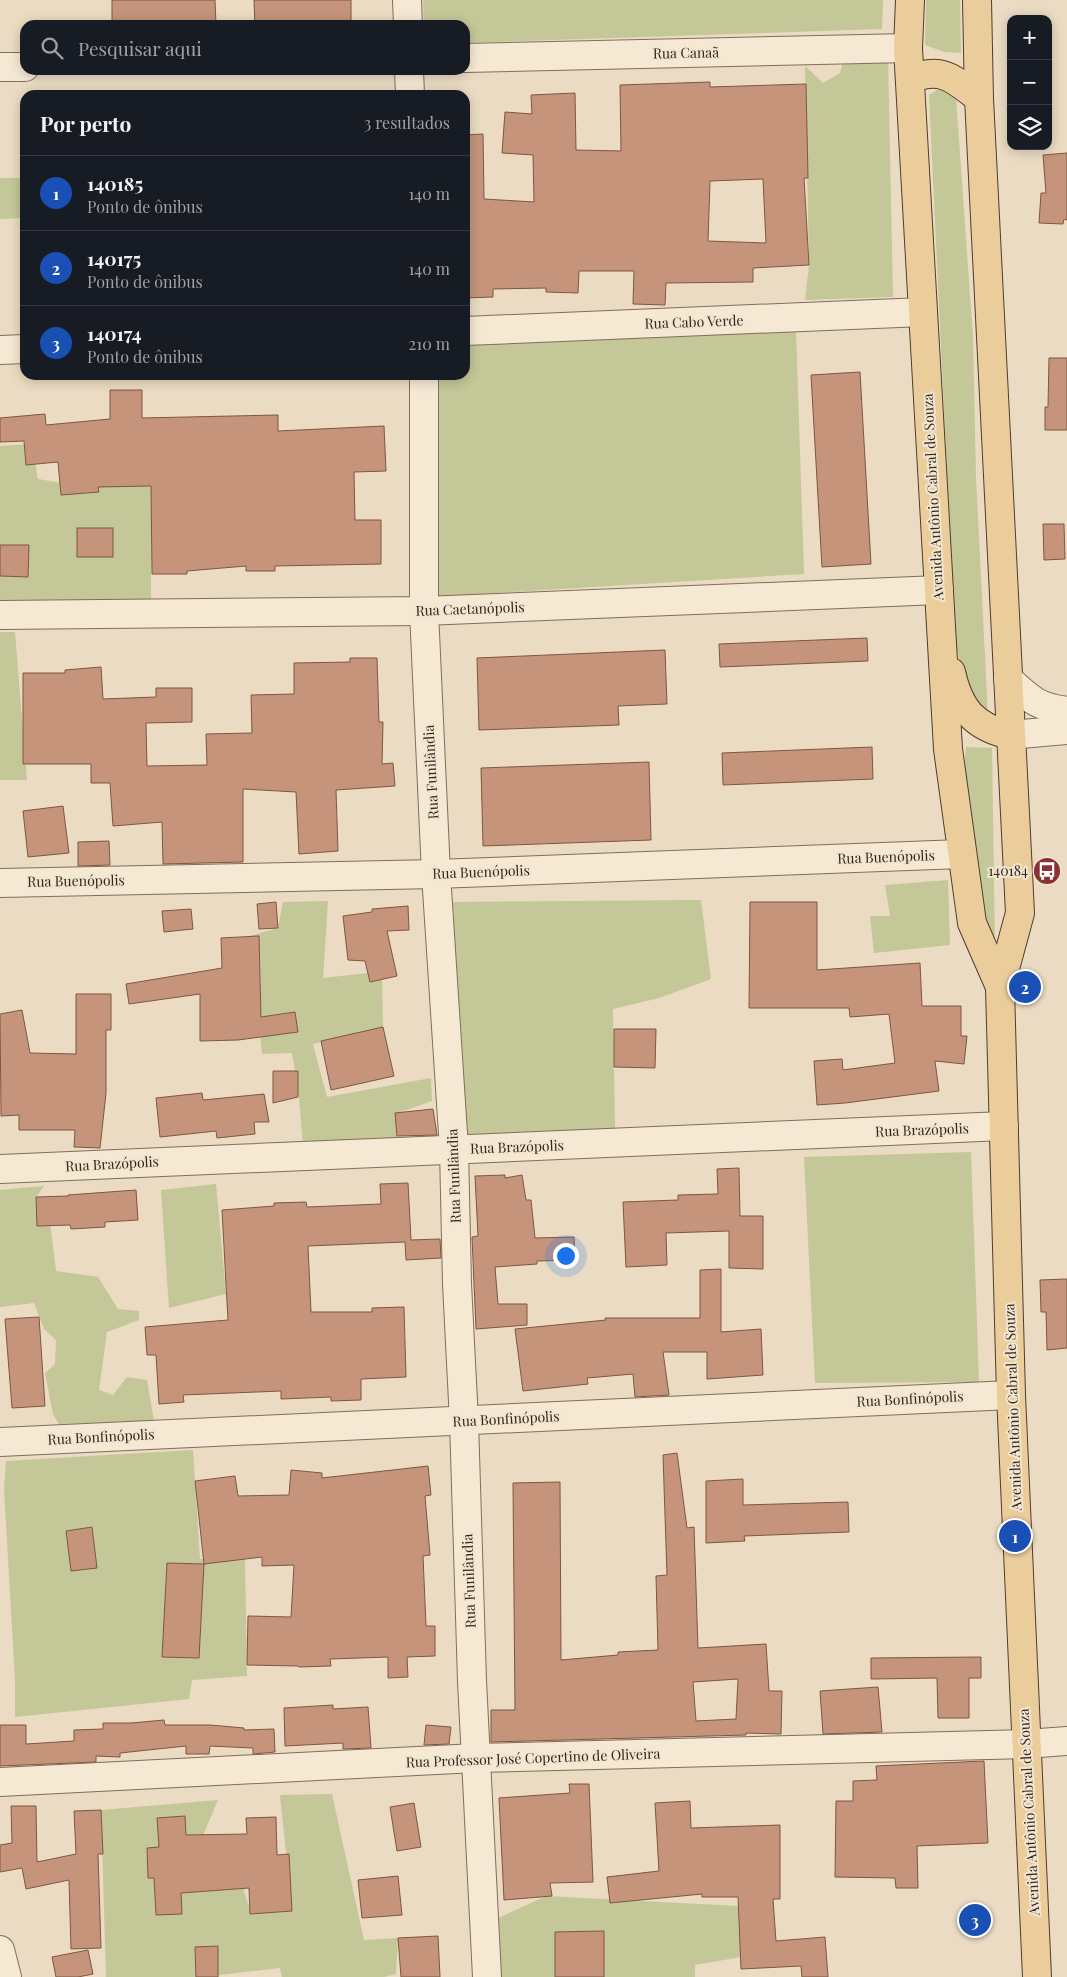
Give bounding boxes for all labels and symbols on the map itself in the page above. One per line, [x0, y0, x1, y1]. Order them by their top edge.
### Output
street label: Rua Canaã [653, 42, 719, 63]
street label: Rua Cabo Verde [644, 310, 744, 333]
street label: Avenida Antônio Cabral de Souza [918, 393, 947, 602]
street label: Rua Caetanópolis [415, 597, 525, 620]
street label: Rua Funilândia [419, 724, 442, 820]
street label: Rua Buenópolis [837, 845, 935, 868]
bus stop icon: 140184 [1032, 856, 1062, 886]
street label: Rua Buenópolis [432, 860, 530, 883]
place label: 140184 [988, 861, 1028, 880]
street label: Rua Buenópolis [27, 870, 125, 891]
pin: 2 [1009, 968, 1041, 1006]
street label: Rua Brazópolis [875, 1118, 969, 1141]
street label: Rua Funilândia [442, 1128, 465, 1224]
street label: Rua Brazópolis [470, 1135, 564, 1158]
street label: Rua Brazópolis [65, 1152, 159, 1175]
your location [553, 1243, 579, 1269]
street label: Avenida Antônio Cabral de Souza [999, 1303, 1026, 1512]
street label: Rua Bonfinópolis [856, 1386, 964, 1411]
street label: Rua Bonfinópolis [452, 1406, 560, 1431]
street label: Rua Bonfinópolis [47, 1424, 155, 1449]
pin: 1 [999, 1517, 1031, 1555]
street label: Rua Funilândia [457, 1533, 480, 1629]
street label: Avenida Antônio Cabral de Souza [1014, 1708, 1043, 1917]
street label: Rua Professor José Copertino de Oliveira [405, 1744, 661, 1771]
pin: 3 [959, 1901, 991, 1939]

